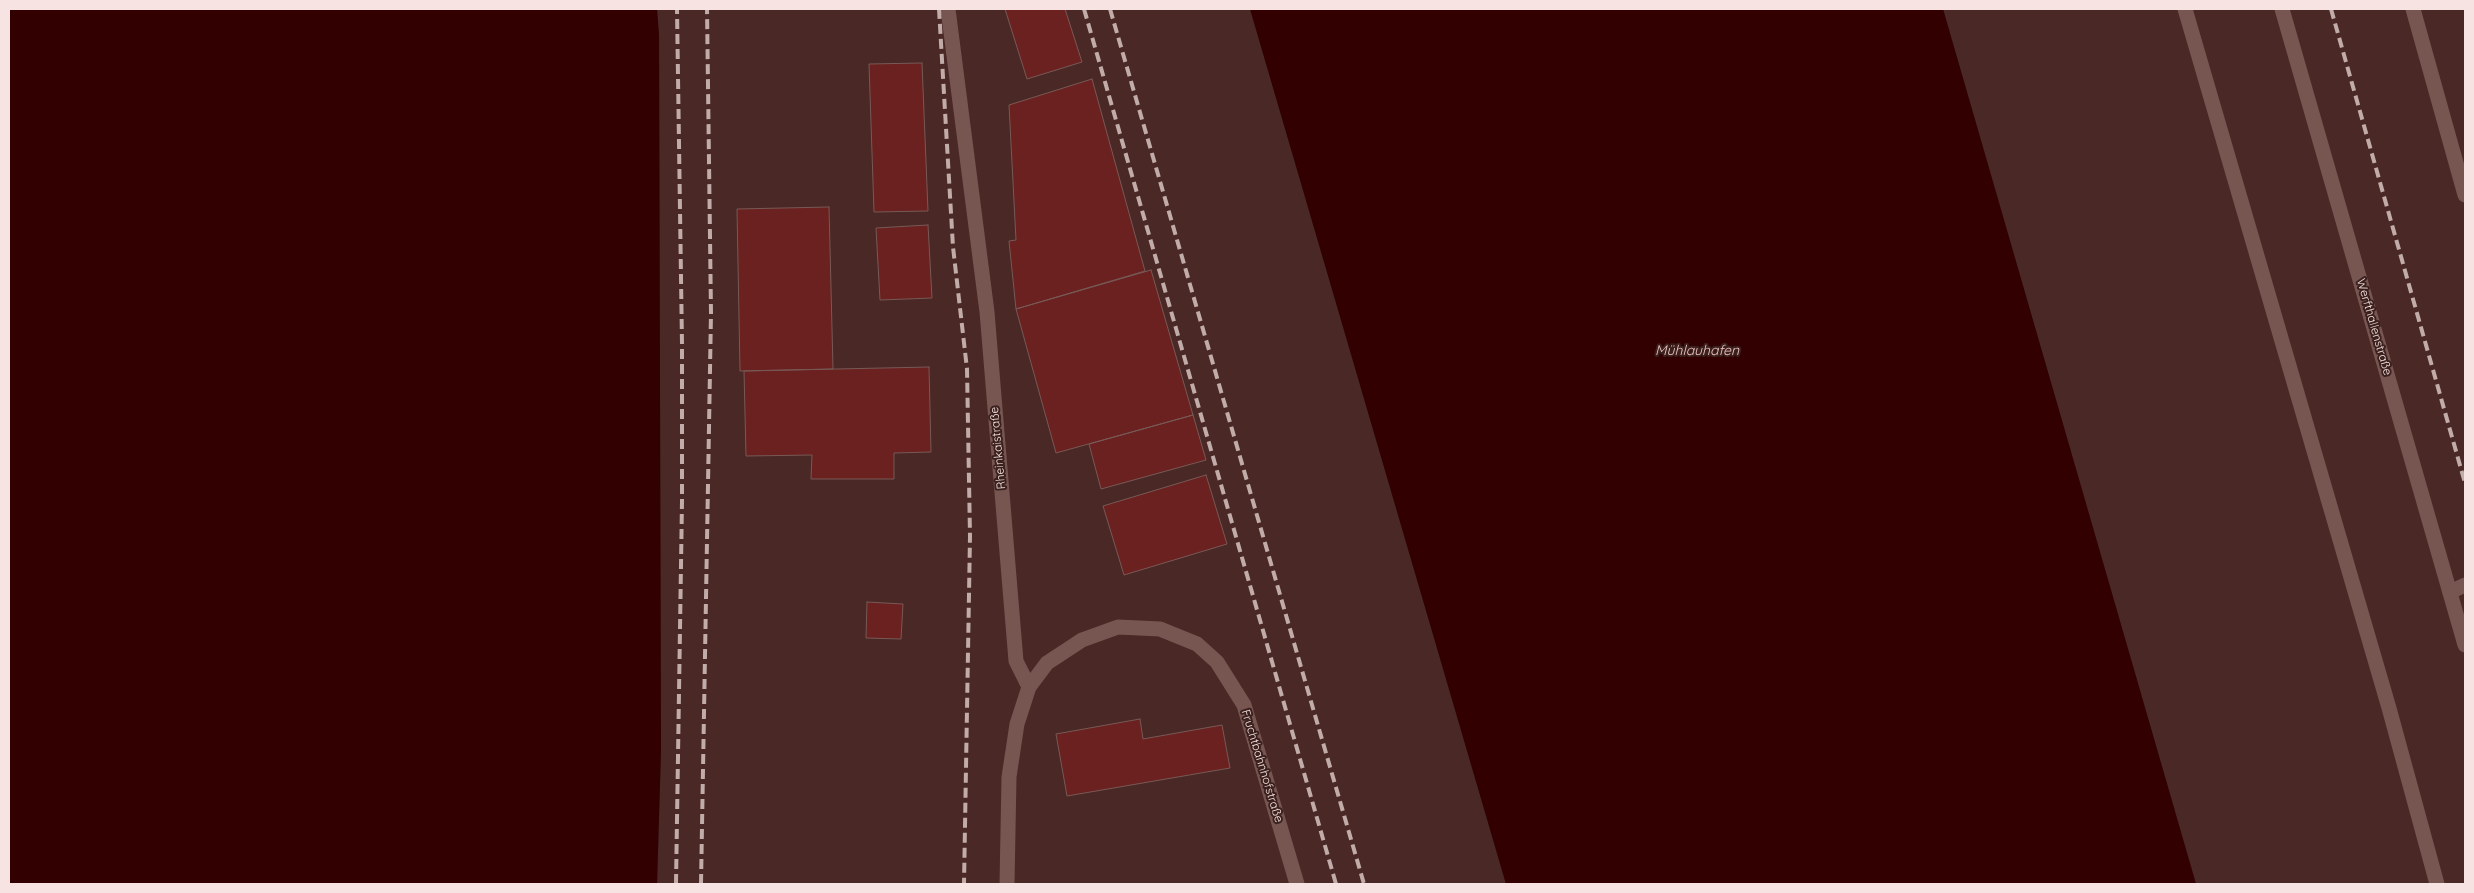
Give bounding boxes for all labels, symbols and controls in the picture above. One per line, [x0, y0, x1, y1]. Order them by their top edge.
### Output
street label: Werfthallenstraße [2353, 277, 2395, 377]
water label: Mühlauhafen [1655, 343, 1739, 359]
street label: Rheinkaistraße [987, 406, 1009, 490]
street label: Fruchtbahnhofstraße [1238, 708, 1286, 824]

